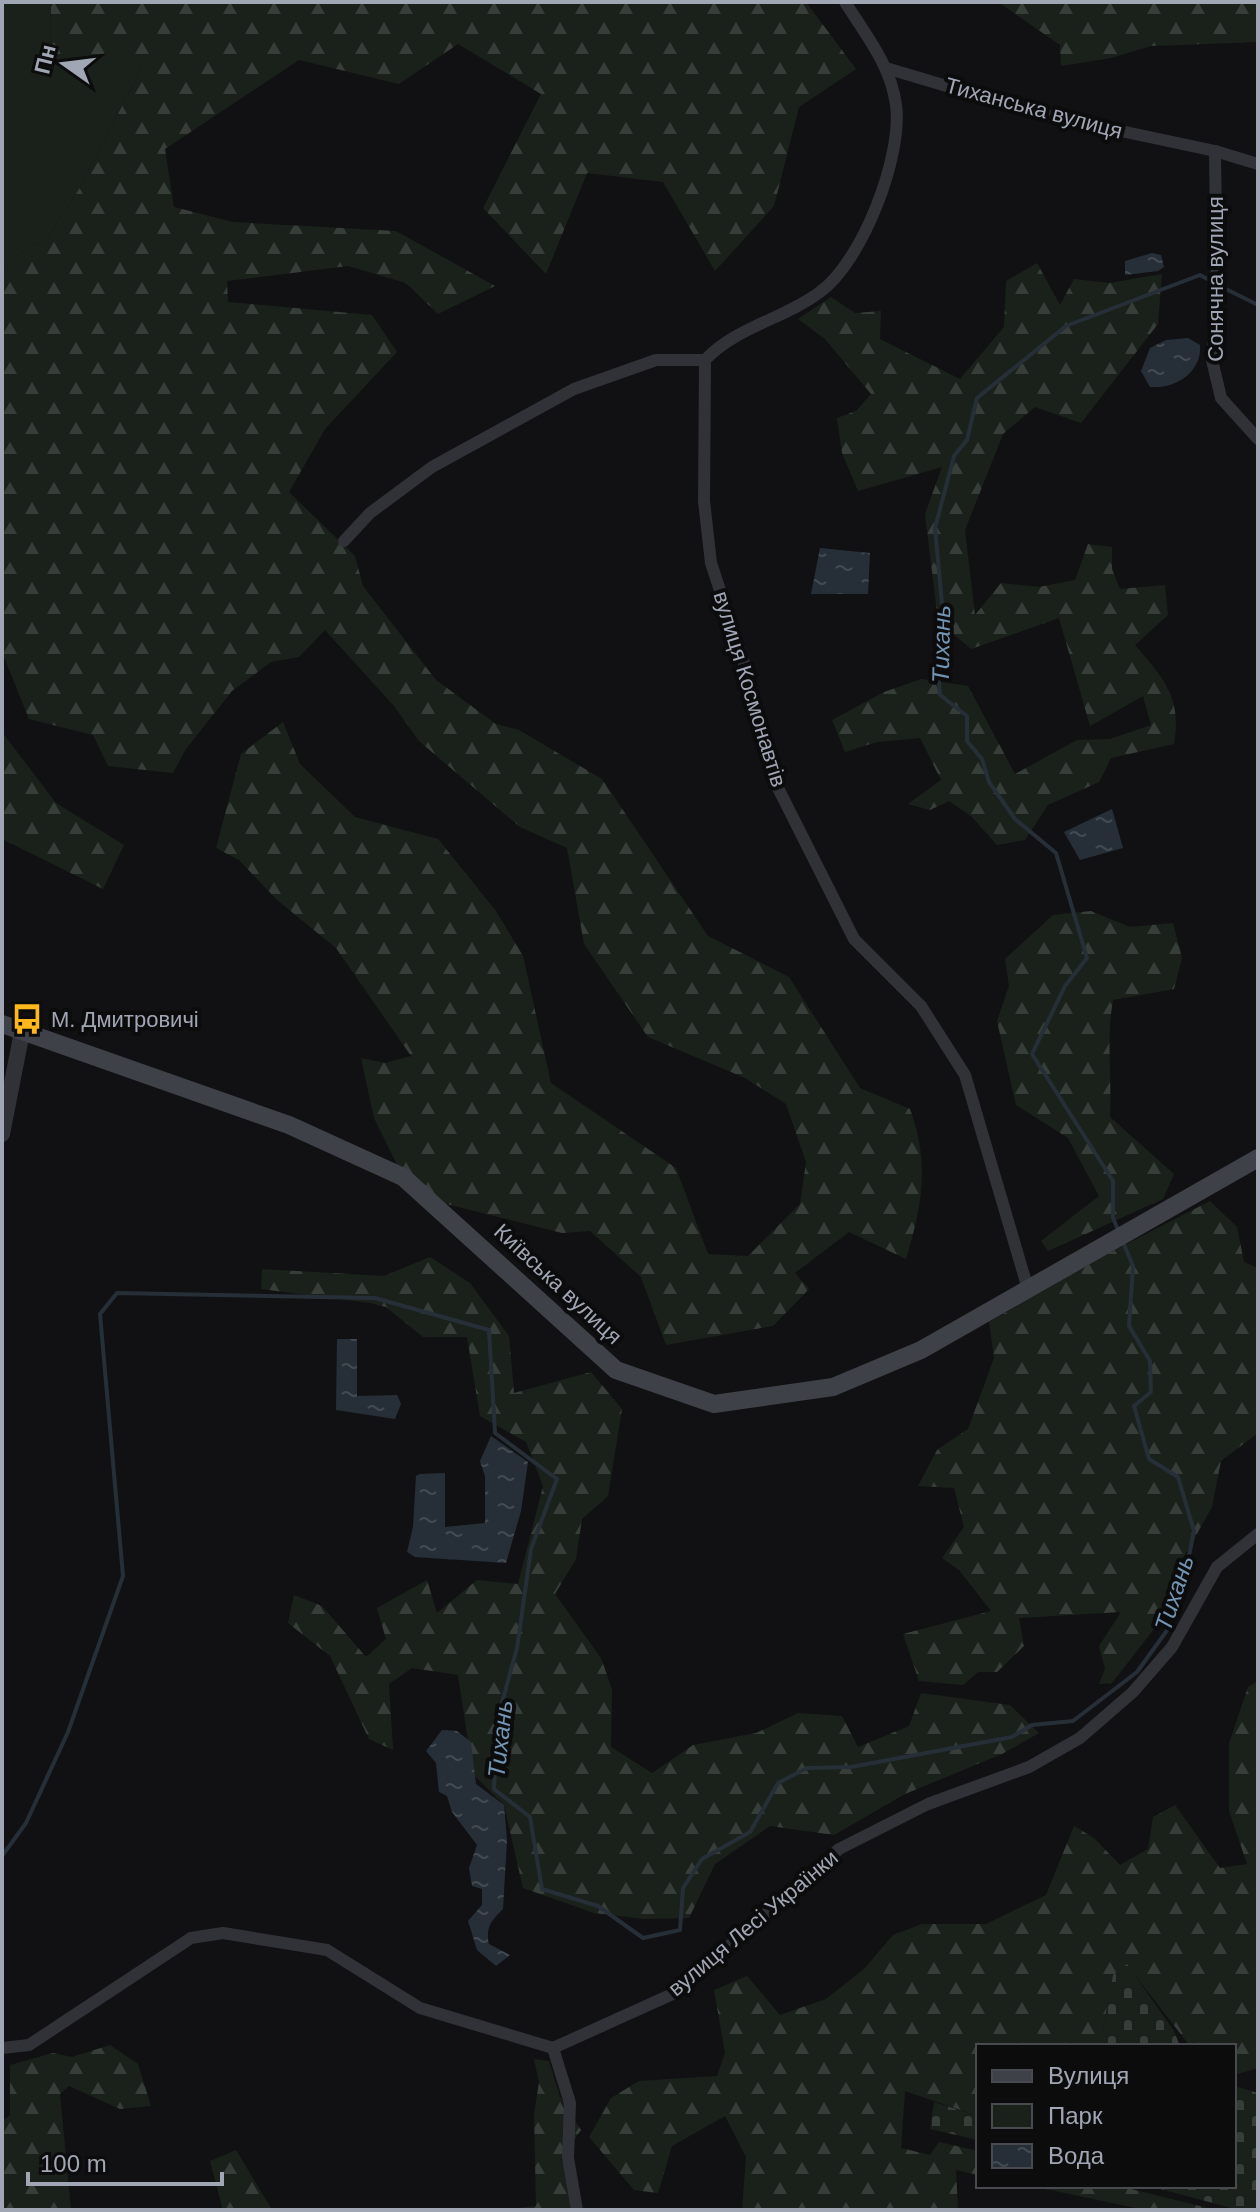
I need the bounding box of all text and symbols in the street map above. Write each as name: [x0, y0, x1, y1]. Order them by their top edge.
north arrow: [24, 24, 104, 104]
text: Пн: [29, 42, 61, 76]
street label: Тиханська вулиця: [943, 72, 1125, 144]
street label: Сонячна вулиця: [1203, 196, 1228, 362]
street label: вулиця Космонавтів: [708, 588, 792, 790]
water label: Тихань: [927, 605, 955, 683]
bus stop icon: М. Дмитровичі: [10, 1002, 44, 1036]
place label: М. Дмитровичі: [51, 1007, 199, 1032]
street label: Київська вулиця: [489, 1219, 627, 1349]
water label: Тихань: [1149, 1552, 1199, 1634]
water label: Тихань: [482, 1699, 518, 1779]
street label: вулиця Лесі Українки: [663, 1845, 843, 2001]
legend: [976, 2044, 1236, 2188]
text: Вулиця: [1048, 2062, 1129, 2089]
text: Парк: [1048, 2102, 1103, 2129]
scale bar: [28, 2136, 222, 2186]
text: Вода: [1048, 2142, 1105, 2169]
text: 100 m: [40, 2150, 107, 2177]

